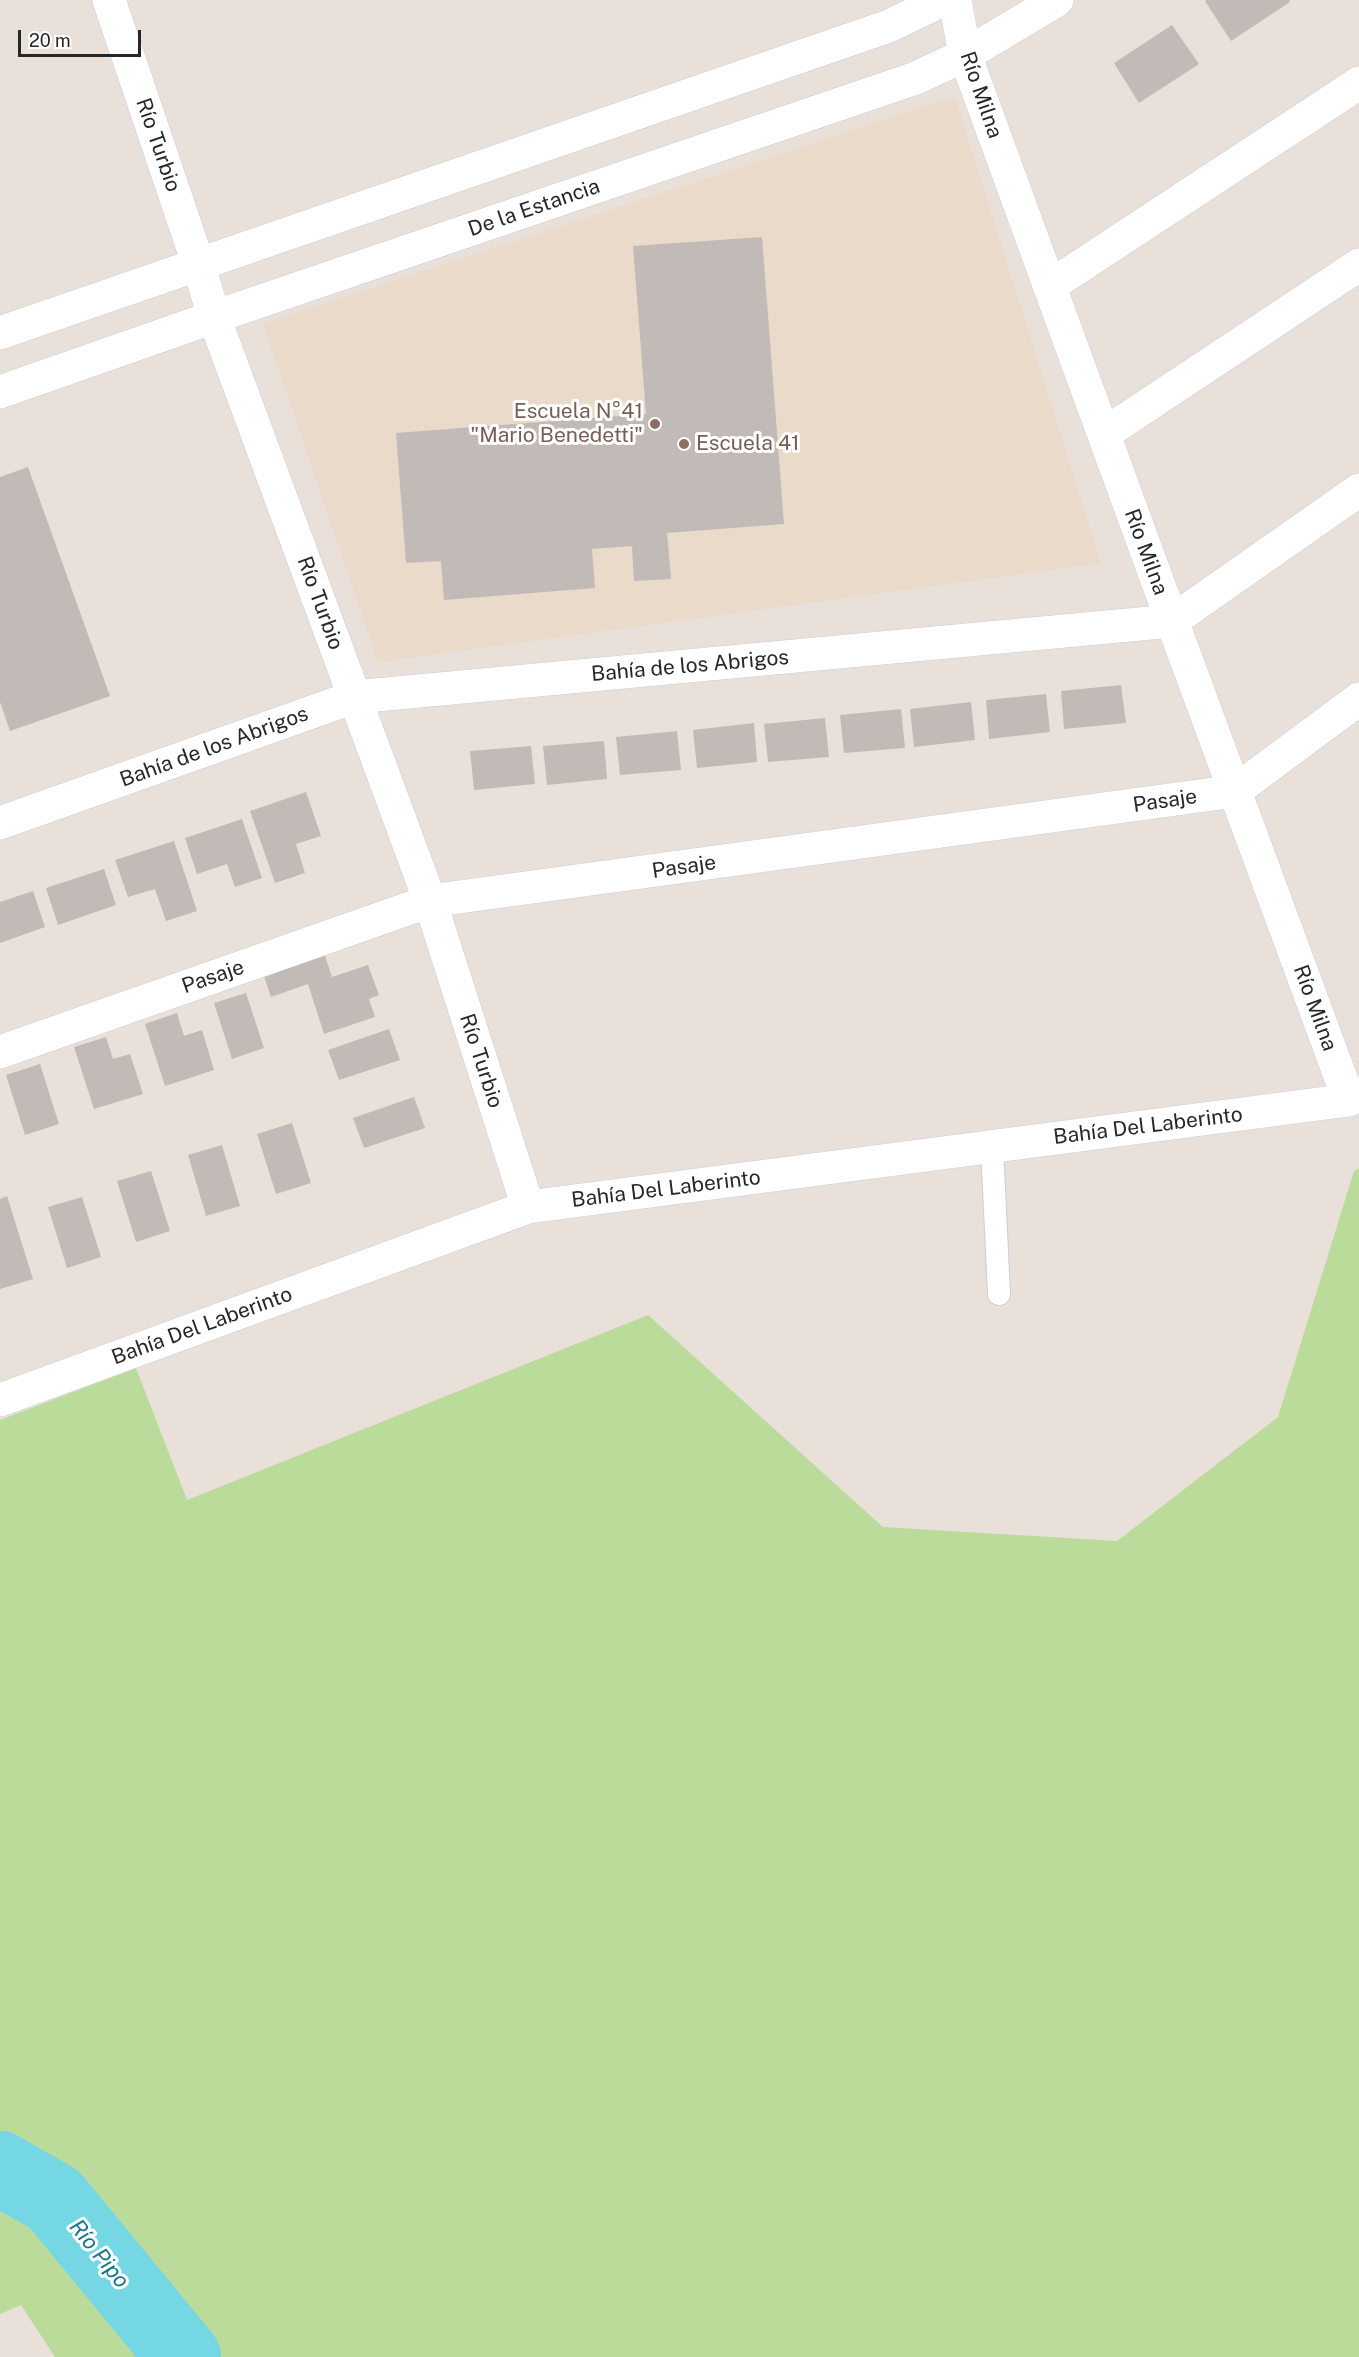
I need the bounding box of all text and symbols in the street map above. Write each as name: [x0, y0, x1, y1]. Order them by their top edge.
scale bar: [21, 18, 144, 56]
text: 20 m: [29, 30, 71, 51]
street label: Río Milna: [954, 48, 1008, 142]
street label: Río Turbio: [130, 95, 186, 195]
street label: De la Estancia: [465, 174, 603, 242]
place label: Escuela N°41 "Mario Benedetti": [470, 399, 643, 449]
marker: Escuela N°41 "Mario Benedetti": [648, 417, 662, 431]
place label: Escuela 41: [696, 431, 800, 457]
marker: Escuela 41: [677, 437, 691, 451]
street label: Río Milna: [1119, 505, 1173, 599]
street label: Río Turbio: [291, 553, 349, 653]
street label: Bahía de los Abrigos: [590, 645, 790, 687]
street label: Bahía de los Abrigos: [116, 701, 312, 793]
street label: Pasaje: [1131, 784, 1199, 818]
street label: Pasaje: [650, 850, 718, 884]
street label: Pasaje: [178, 955, 248, 999]
street label: Río Milna: [1288, 961, 1342, 1055]
street label: Río Turbio: [454, 1011, 508, 1111]
street label: Bahía Del Laberinto: [1052, 1102, 1244, 1150]
street label: Bahía Del Laberinto: [570, 1165, 762, 1213]
street label: Bahía Del Laberinto: [108, 1282, 296, 1370]
water label: Río Pipo: [63, 2214, 135, 2294]

